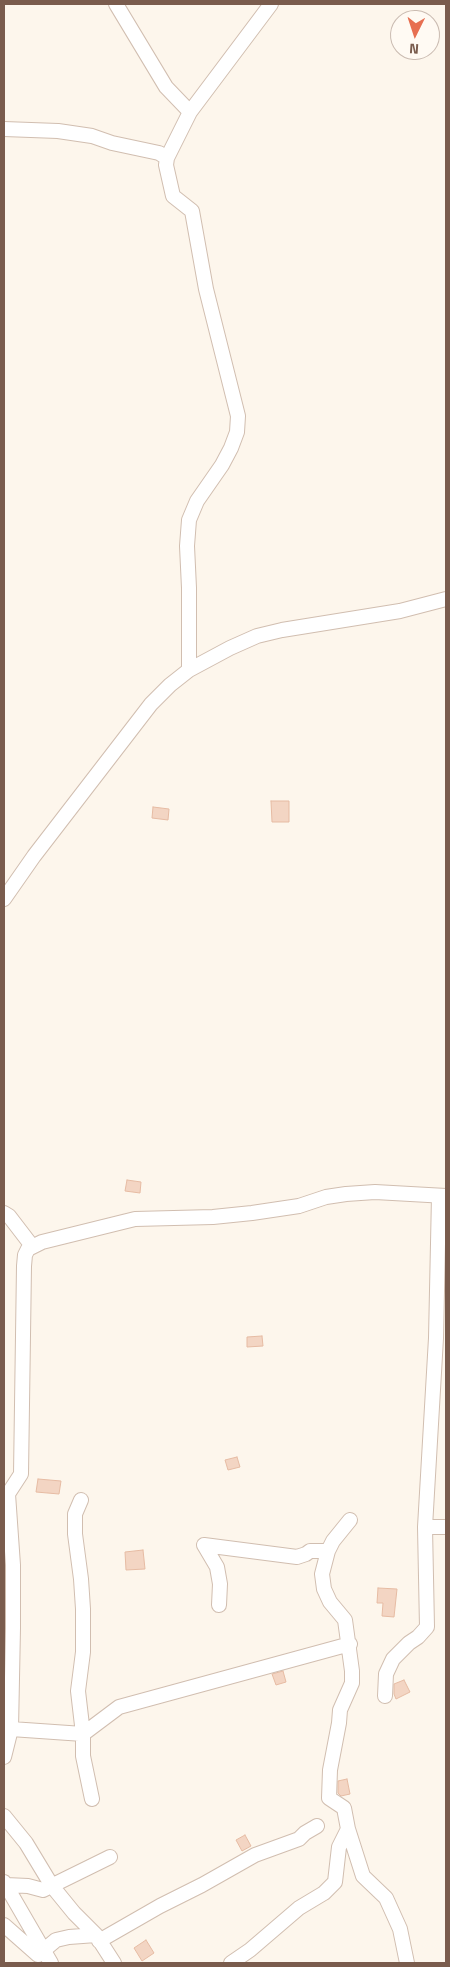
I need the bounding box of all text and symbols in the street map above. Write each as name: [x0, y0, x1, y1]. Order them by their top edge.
north arrow: [390, 10, 440, 60]
text: N: [408, 39, 420, 60]

